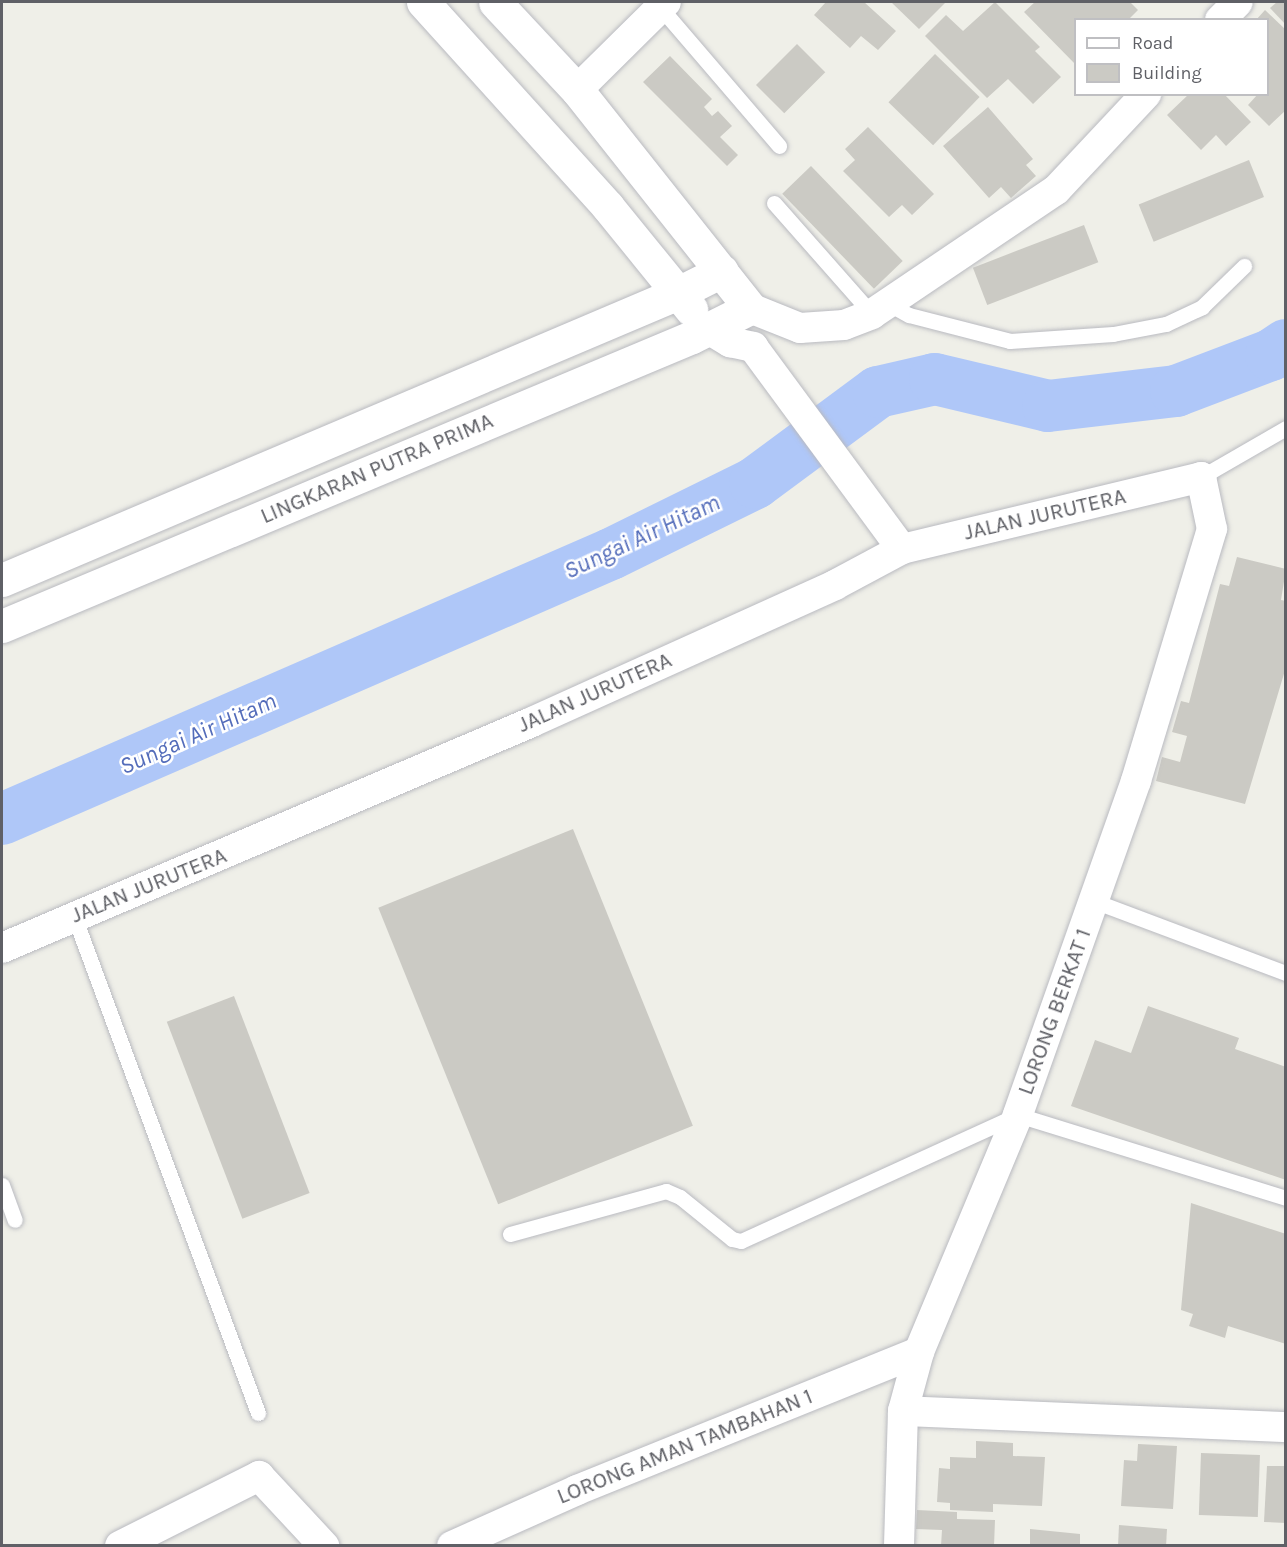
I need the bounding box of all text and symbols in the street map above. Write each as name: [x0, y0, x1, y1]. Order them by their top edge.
legend: [1074, 18, 1269, 96]
text: Road: [1132, 32, 1173, 54]
text: Building: [1132, 62, 1202, 84]
street label: LINGKARAN PUTRA PRIMA: [257, 408, 497, 530]
street label: JALAN JURUTERA: [962, 484, 1128, 546]
water label: Sungai Air Hitam: [560, 488, 724, 586]
street label: JALAN JURUTERA: [514, 647, 676, 739]
water label: Sungai Air Hitam: [115, 687, 281, 781]
street label: JALAN JURUTERA: [67, 843, 231, 929]
street label: LORONG BERKAT 1: [1013, 925, 1097, 1099]
street label: LORONG AMAN TAMBAHAN 1: [553, 1384, 817, 1510]

